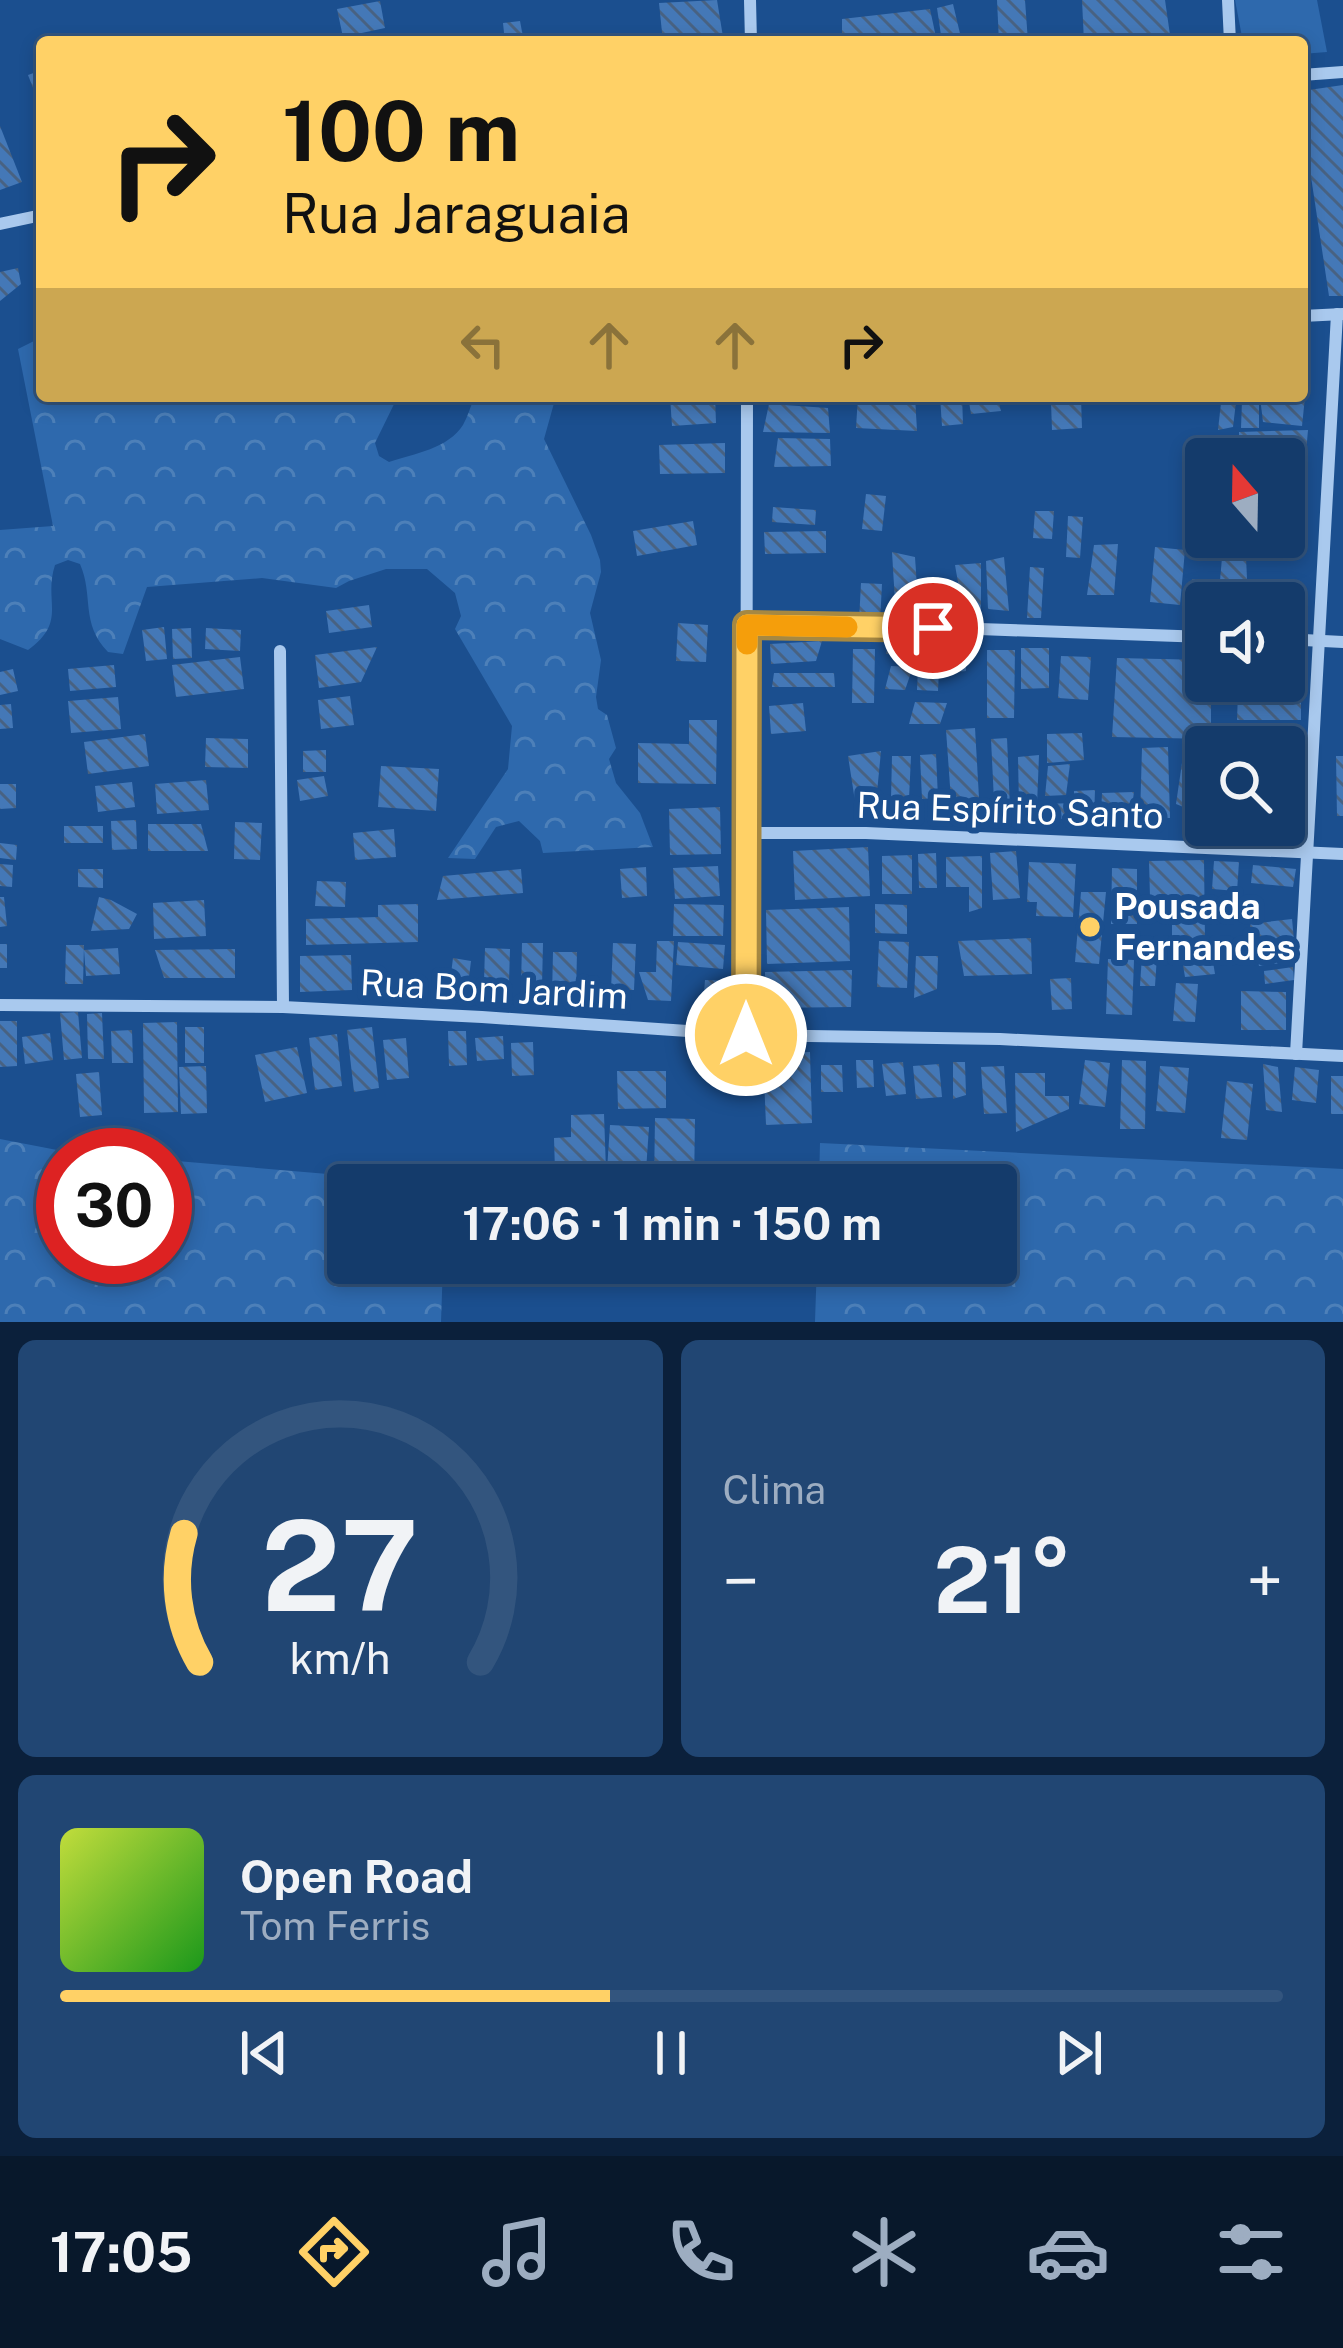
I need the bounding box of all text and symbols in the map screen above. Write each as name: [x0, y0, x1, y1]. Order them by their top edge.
text: 100 m: [282, 81, 520, 180]
icon: right: [84, 84, 240, 240]
text: Rua Jaraguaia: [282, 182, 631, 245]
icon: left: [450, 312, 516, 378]
icon: ahead: [576, 312, 642, 378]
icon: ahead: [702, 312, 768, 378]
icon: right: [828, 312, 894, 378]
north arrow: [1185, 438, 1305, 558]
map controls: [1185, 438, 1305, 846]
pin: [882, 577, 984, 679]
button: sound: [1185, 582, 1305, 702]
icon: arrive: [900, 595, 966, 661]
button: search: [1185, 726, 1305, 846]
street label: Rua Espírito Santo: [856, 784, 1164, 836]
place label: Pousada Fernandes: [1114, 885, 1295, 968]
marker: Pousada Fernandes: [1077, 914, 1103, 940]
street label: Rua Bom Jardim: [359, 961, 629, 1017]
position arrow: [683, 972, 809, 1098]
speed limit sign: 30: [36, 1128, 192, 1284]
text: 17:06 · 1 min · 150 m: [462, 1197, 882, 1250]
text: Clima: [723, 1467, 826, 1513]
text: 27: [262, 1492, 419, 1639]
text: 21°: [934, 1527, 1072, 1633]
text: −: [723, 1542, 759, 1620]
text: +: [1246, 1542, 1283, 1620]
text: km/h: [290, 1632, 391, 1683]
text: Open Road: [240, 1850, 473, 1903]
text: Tom Ferris: [240, 1903, 430, 1949]
icon: previous: [231, 2020, 297, 2086]
icon: pause: [638, 2020, 704, 2086]
icon: next: [1046, 2020, 1112, 2086]
icon: directions: [292, 2210, 376, 2294]
icon: music: [475, 2210, 559, 2294]
icon: phone: [659, 2210, 743, 2294]
icon: climate: [842, 2210, 926, 2294]
icon: car: [1026, 2210, 1110, 2294]
icon: filters: [1209, 2210, 1293, 2294]
text: 17:05: [50, 2221, 192, 2284]

